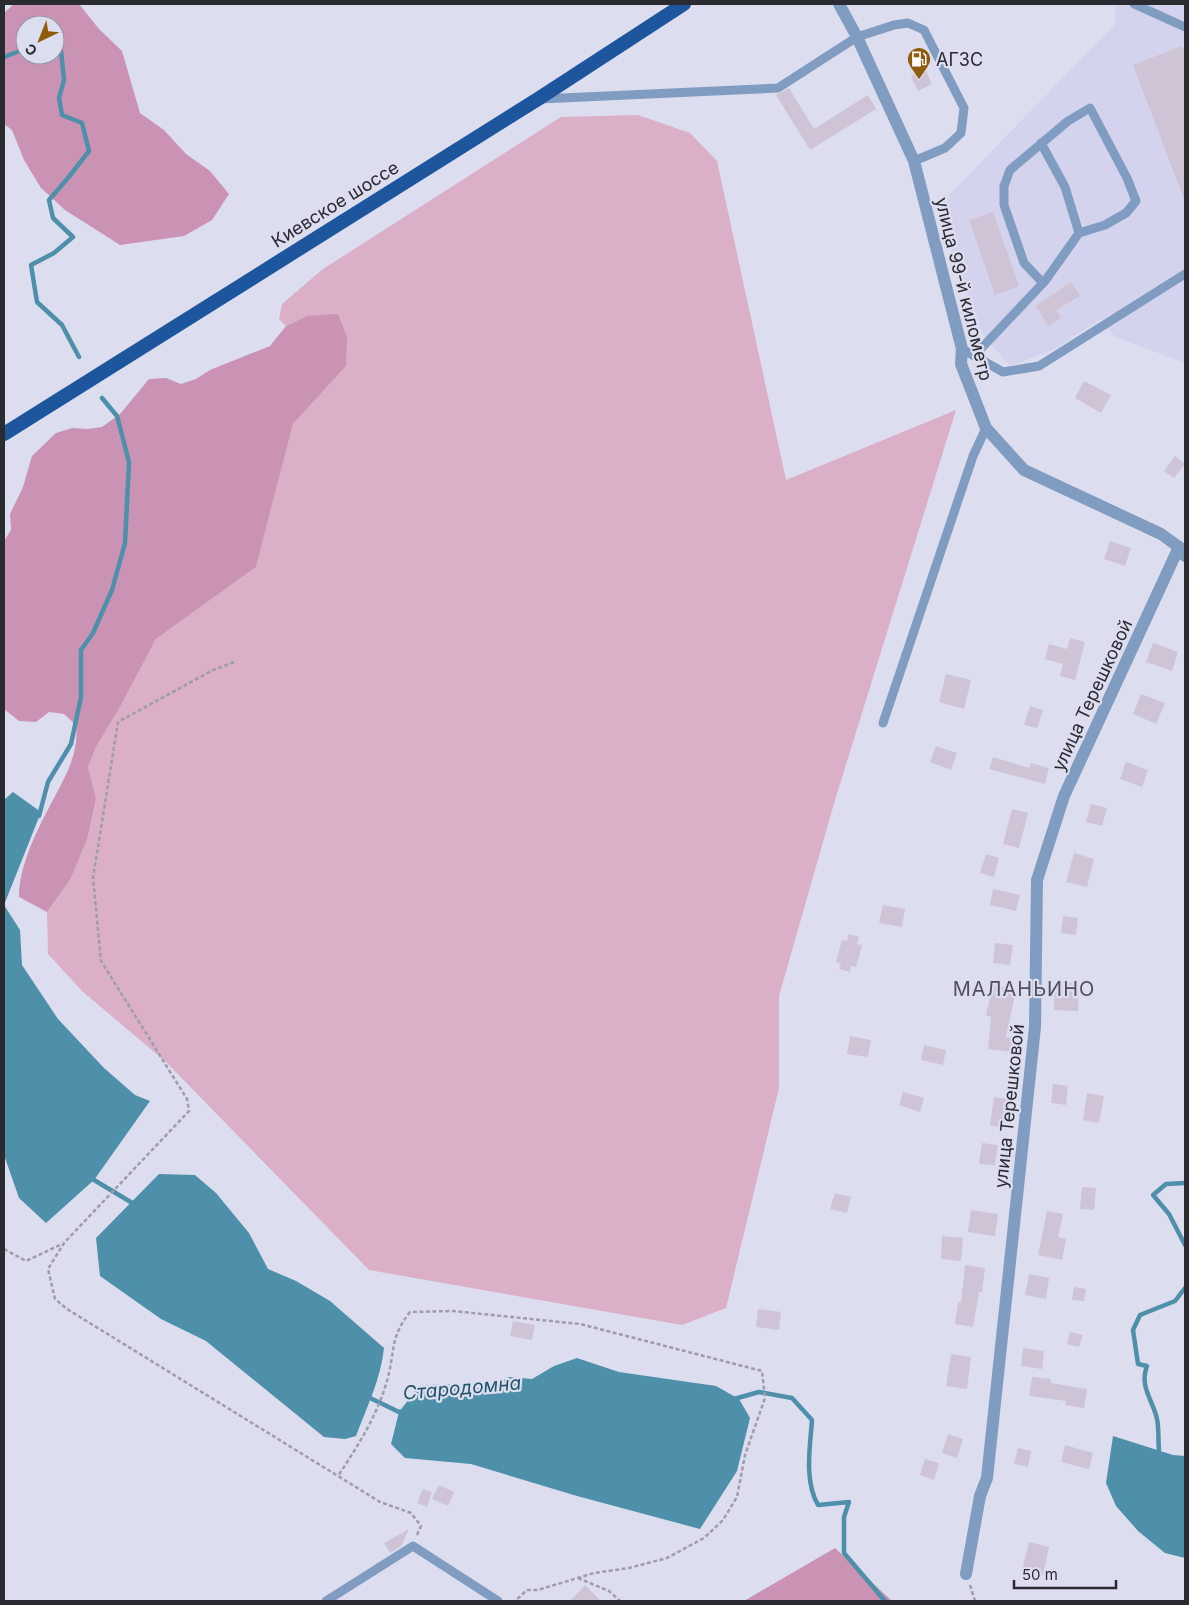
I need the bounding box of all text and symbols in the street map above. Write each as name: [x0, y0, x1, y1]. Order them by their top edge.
north arrow: [15, 15, 65, 65]
text: С: [21, 40, 40, 60]
fuel station icon: АГЗС: [906, 46, 932, 80]
place label: АГЗС: [936, 49, 983, 70]
street label: Киевское шоссе: [268, 156, 402, 252]
street label: улица 99-й километр: [931, 195, 997, 383]
street label: улица Терешковой: [1048, 616, 1136, 774]
district label: МАЛАНЬИНО: [953, 977, 1095, 1001]
street label: улица Терешковой: [990, 1023, 1028, 1189]
water label: Стародомна: [402, 1371, 522, 1405]
scale bar: [1014, 1558, 1116, 1590]
text: 50 m: [1022, 1565, 1058, 1584]

